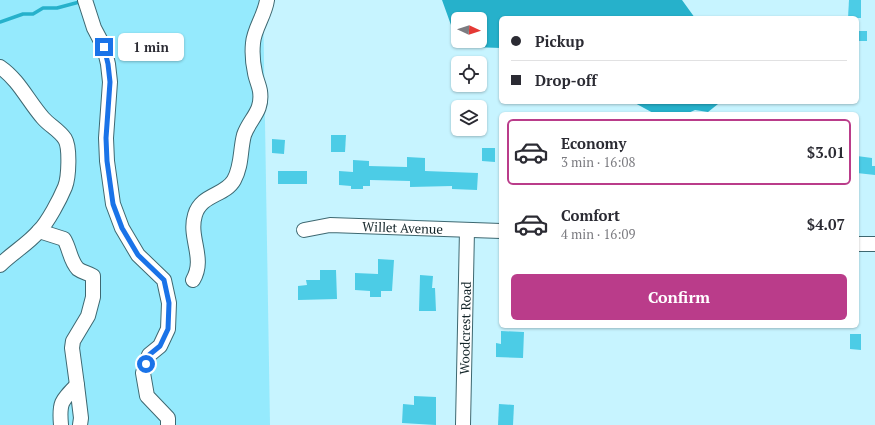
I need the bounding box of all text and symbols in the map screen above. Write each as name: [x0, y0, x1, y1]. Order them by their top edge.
north arrow: [451, 12, 487, 48]
map controls: [451, 12, 487, 136]
text: Pickup: [535, 31, 584, 51]
callout: 1 min: [118, 33, 184, 61]
route end: [95, 38, 113, 56]
text: 1 min: [133, 38, 169, 56]
button: locate: [451, 56, 487, 92]
text: Drop-off: [535, 70, 597, 90]
button: layers: [451, 100, 487, 136]
text: Economy: [561, 133, 626, 153]
icon: car: [513, 134, 549, 170]
text: $3.01: [807, 142, 845, 162]
text: 3 min · 16:08: [561, 153, 635, 171]
text: Comfort: [561, 205, 620, 225]
icon: car: [513, 206, 549, 242]
text: $4.07: [807, 214, 845, 234]
street label: Willet Avenue: [362, 217, 443, 238]
text: 4 min · 16:09: [561, 225, 635, 243]
button: Confirm: [511, 274, 847, 320]
street label: Woodcrest Road: [455, 281, 475, 375]
route start: [137, 355, 155, 373]

